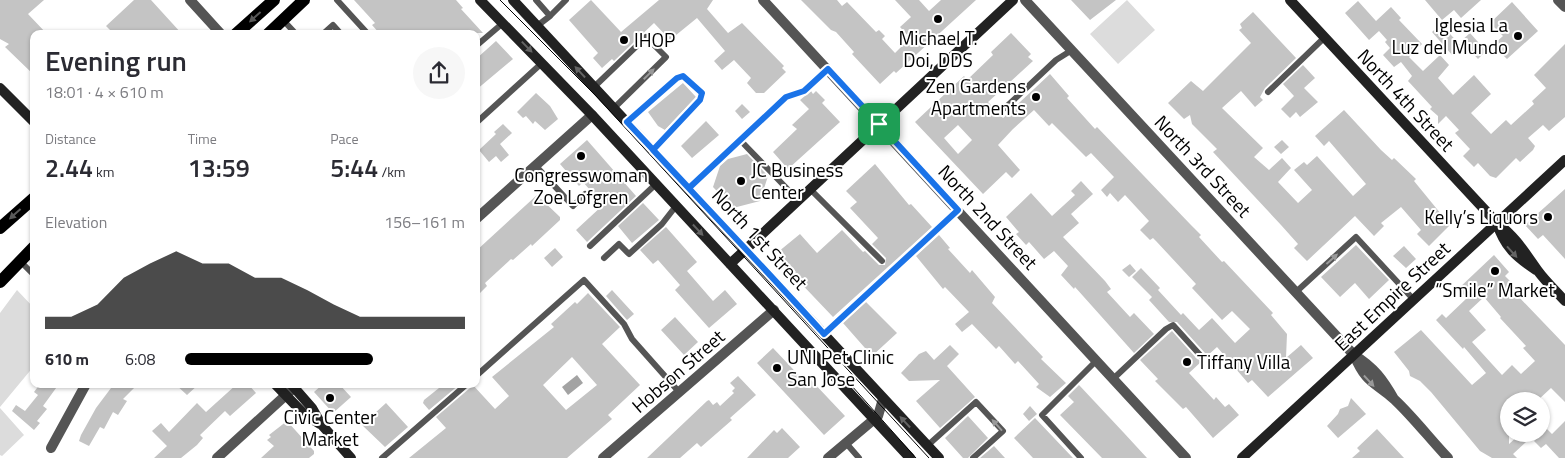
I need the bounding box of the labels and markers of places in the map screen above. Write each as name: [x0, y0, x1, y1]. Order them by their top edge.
place label: Iglesia La Luz del Mundo: [1392, 10, 1508, 61]
marker: Michael T. Doi, DDS: [932, 13, 944, 25]
place label: Michael T. Doi, DDS: [898, 23, 978, 74]
place label: IHOP: [634, 25, 675, 54]
marker: Iglesia La Luz del Mundo: [1512, 30, 1524, 42]
marker: IHOP: [618, 34, 630, 46]
place label: Zen Gardens Apartments: [926, 71, 1026, 122]
marker: Zen Gardens Apartments: [1030, 91, 1042, 103]
pin: [858, 103, 900, 145]
marker: Congresswoman Zoe Lofgren: [575, 150, 587, 162]
place label: JC Business Center: [751, 155, 843, 206]
place label: Congresswoman Zoe Lofgren: [514, 160, 648, 211]
marker: JC Business Center: [735, 175, 747, 187]
place label: Kelly’s Liquors: [1424, 202, 1538, 231]
marker: Kelly’s Liquors: [1542, 211, 1554, 223]
marker: “Smile” Market: [1489, 265, 1501, 277]
place label: “Smile” Market: [1435, 275, 1555, 304]
place label: UNI Pet Clinic San Jose: [787, 342, 894, 393]
place label: Tiffany Villa: [1197, 347, 1291, 376]
marker: Tiffany Villa: [1181, 356, 1193, 368]
marker: UNI Pet Clinic San Jose: [771, 362, 783, 374]
marker: Civic Center Market: [324, 392, 336, 404]
place label: Civic Center Market: [284, 402, 377, 453]

